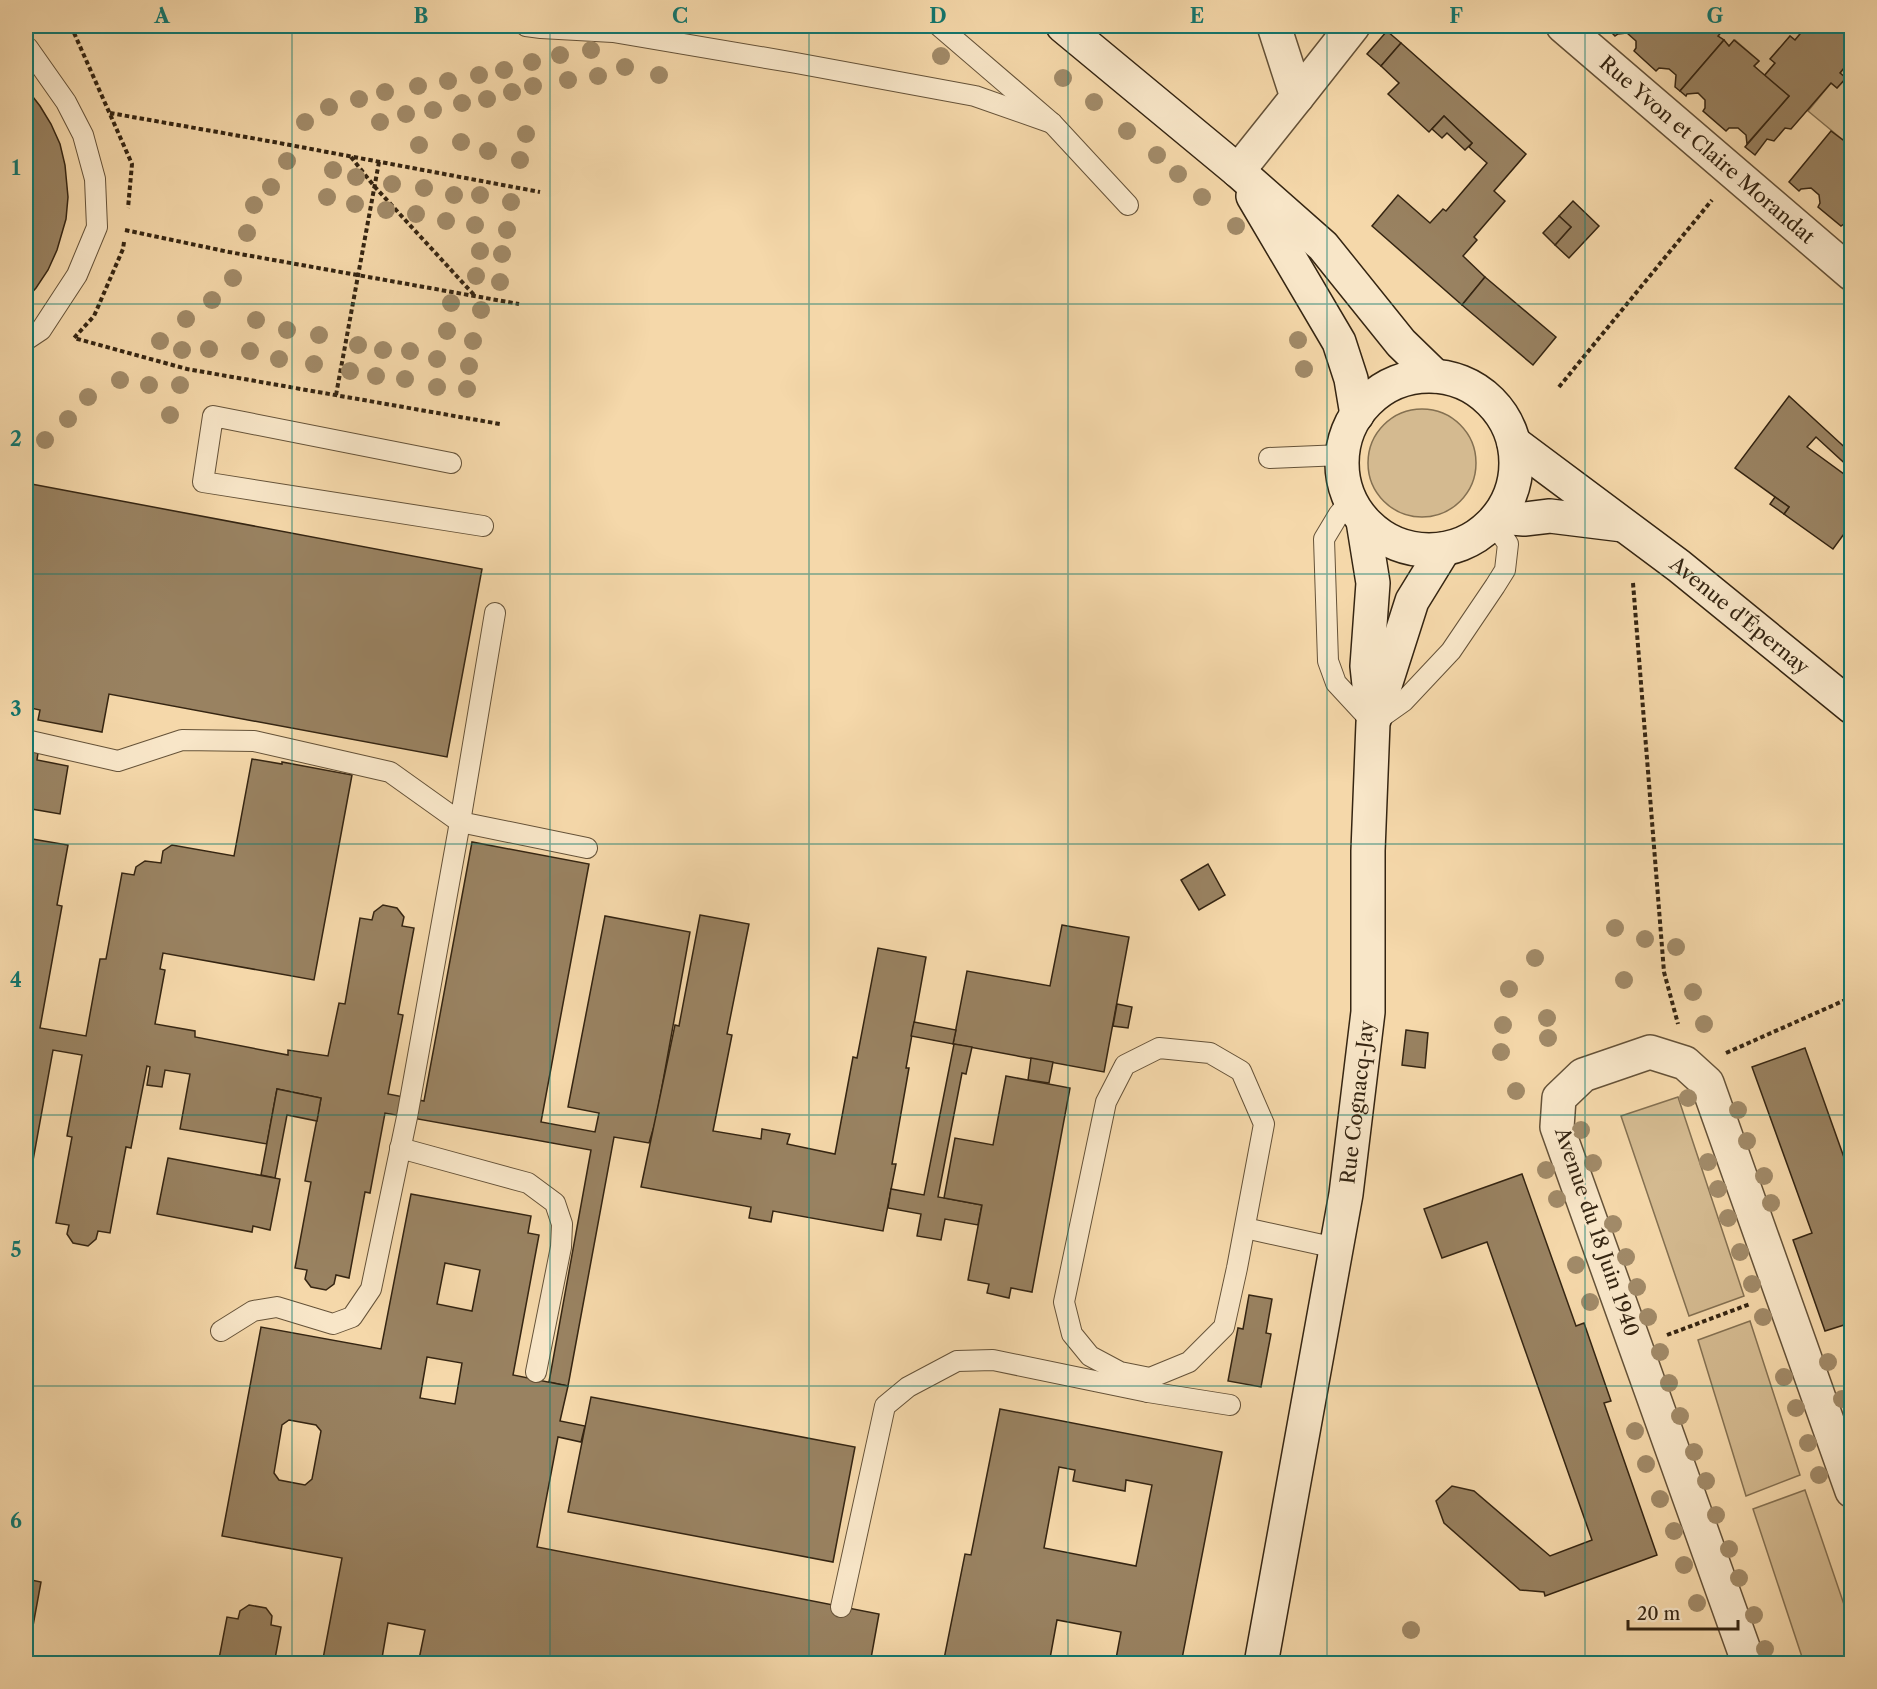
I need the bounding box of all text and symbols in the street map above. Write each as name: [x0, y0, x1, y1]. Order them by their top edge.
text: A: [153, 4, 170, 28]
text: B: [414, 4, 429, 28]
text: C: [672, 4, 688, 28]
text: D: [929, 4, 947, 28]
text: E: [1190, 4, 1204, 28]
text: F: [1449, 4, 1463, 28]
text: G: [1707, 4, 1724, 28]
street label: Rue Yvon et Claire Morandat: [1595, 51, 1820, 249]
text: 1: [12, 156, 21, 180]
text: 2: [10, 427, 22, 451]
street label: Avenue d'Épernay: [1665, 551, 1815, 680]
text: 3: [10, 697, 22, 721]
text: 4: [10, 968, 22, 992]
street label: Rue Cognacq-Jay: [1335, 1018, 1379, 1185]
street label: Avenue du 18 Juin 1940: [1550, 1123, 1644, 1340]
text: 5: [10, 1238, 22, 1262]
text: 6: [10, 1509, 22, 1533]
scale bar: [1628, 1593, 1738, 1631]
text: 20 m: [1637, 1603, 1681, 1625]

